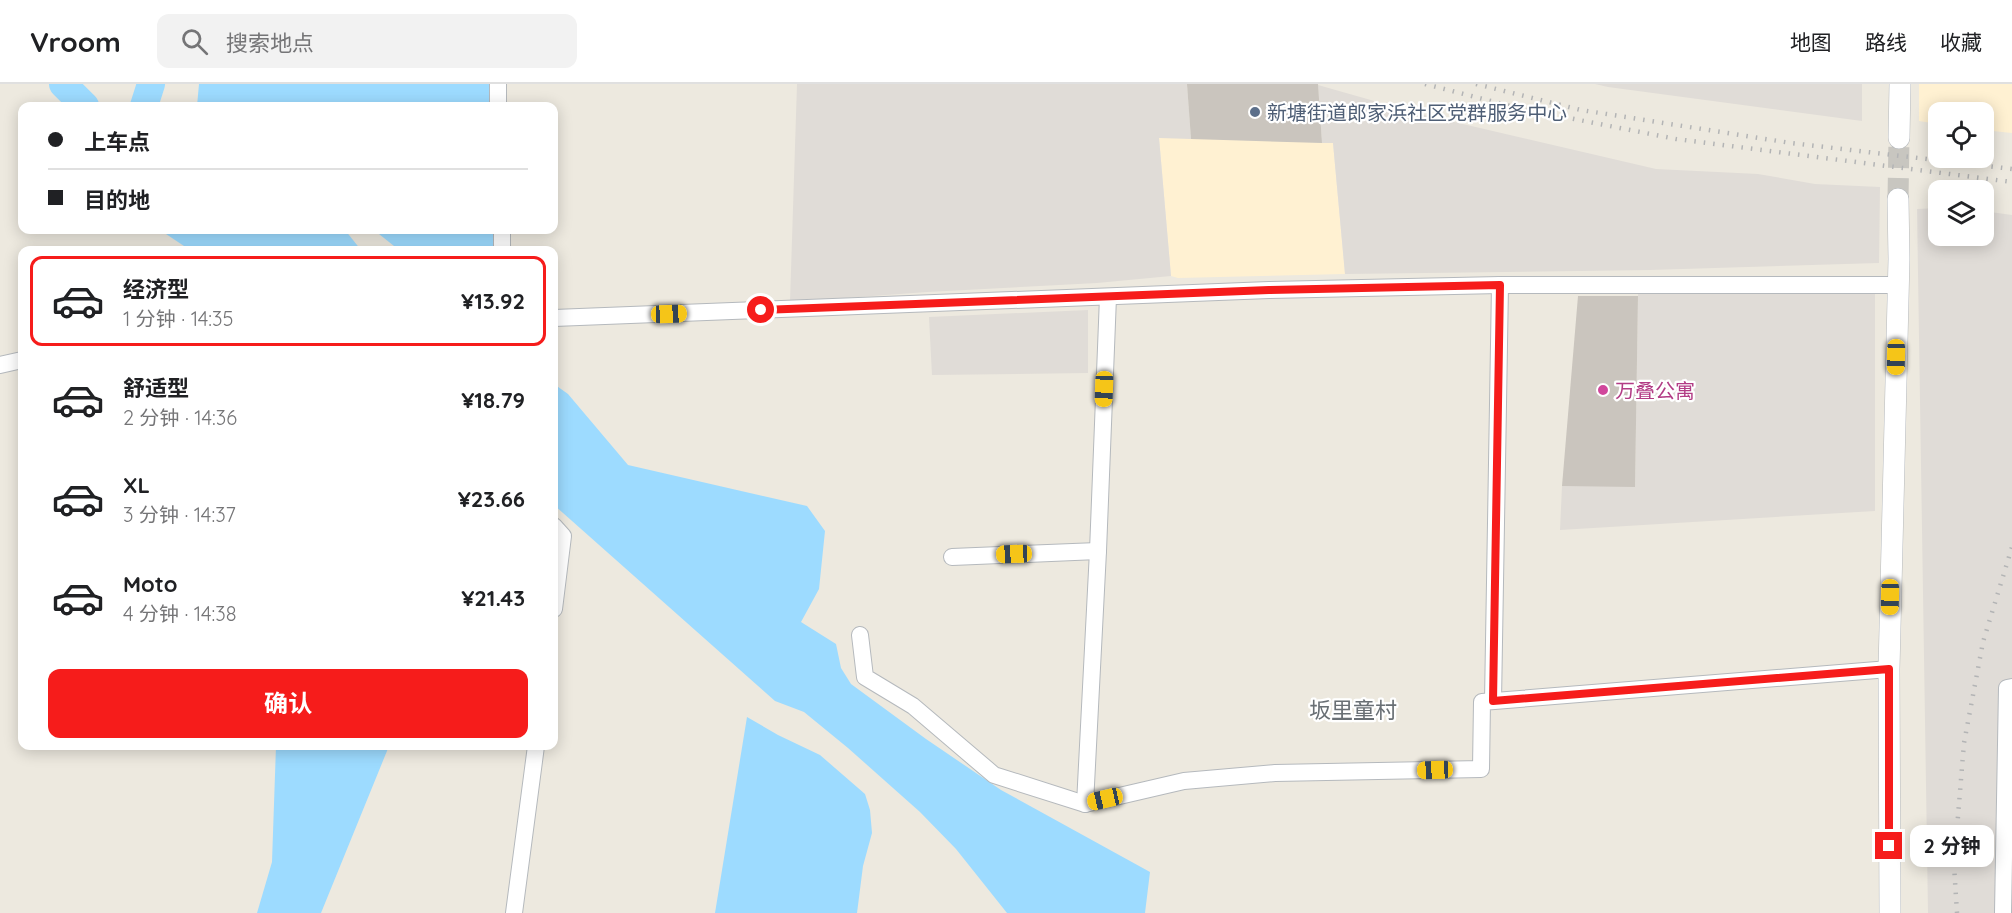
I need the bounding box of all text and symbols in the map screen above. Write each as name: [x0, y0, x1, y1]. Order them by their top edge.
search box: [157, 14, 577, 68]
text: Vroom: [30, 24, 121, 59]
icon: search: [178, 25, 211, 58]
text: 搜索地点: [226, 29, 314, 57]
text: 地图: [1790, 29, 1832, 55]
text: 路线: [1865, 29, 1907, 55]
text: 收藏: [1940, 29, 1982, 55]
place label: 新塘街道郎家浜社区党群服务中心: [1267, 100, 1567, 125]
map controls: [1928, 102, 1994, 246]
button: locate: [1928, 102, 1994, 168]
marker: 新塘街道郎家浜社区党群服务中心: [1248, 105, 1262, 119]
text: 上车点: [84, 128, 150, 156]
button: layers: [1928, 180, 1994, 246]
text: 目的地: [84, 186, 150, 214]
icon: car: [51, 274, 105, 328]
text: 经济型: [123, 275, 189, 303]
text: ¥13.92: [461, 287, 525, 315]
route start: [747, 296, 774, 323]
car: [651, 304, 687, 324]
text: 1 分钟 · 14:35: [123, 306, 233, 331]
car: [1887, 339, 1905, 375]
car: [1094, 371, 1114, 407]
icon: car: [51, 373, 105, 427]
text: 舒适型: [123, 374, 189, 402]
place label: 万叠公寓: [1615, 378, 1695, 403]
marker: 万叠公寓: [1596, 383, 1610, 397]
text: ¥18.79: [461, 386, 525, 414]
text: 2 分钟 · 14:36: [123, 405, 237, 430]
text: XL: [123, 471, 150, 499]
icon: car: [51, 472, 105, 526]
text: ¥23.66: [458, 485, 525, 513]
text: 3 分钟 · 14:37: [123, 502, 236, 527]
car: [996, 544, 1032, 564]
text: Moto: [123, 570, 177, 598]
icon: car: [51, 571, 105, 625]
car: [1881, 579, 1899, 615]
text: ¥21.43: [461, 584, 525, 612]
text: 4 分钟 · 14:38: [123, 601, 236, 626]
button: 确认: [48, 669, 528, 738]
district label: 坂里童村: [1309, 696, 1397, 724]
car: [1417, 760, 1453, 780]
car: [1085, 786, 1125, 812]
callout: 2 分钟: [1910, 825, 1994, 867]
route end: [1875, 832, 1902, 859]
text: 2 分钟: [1924, 833, 1980, 858]

